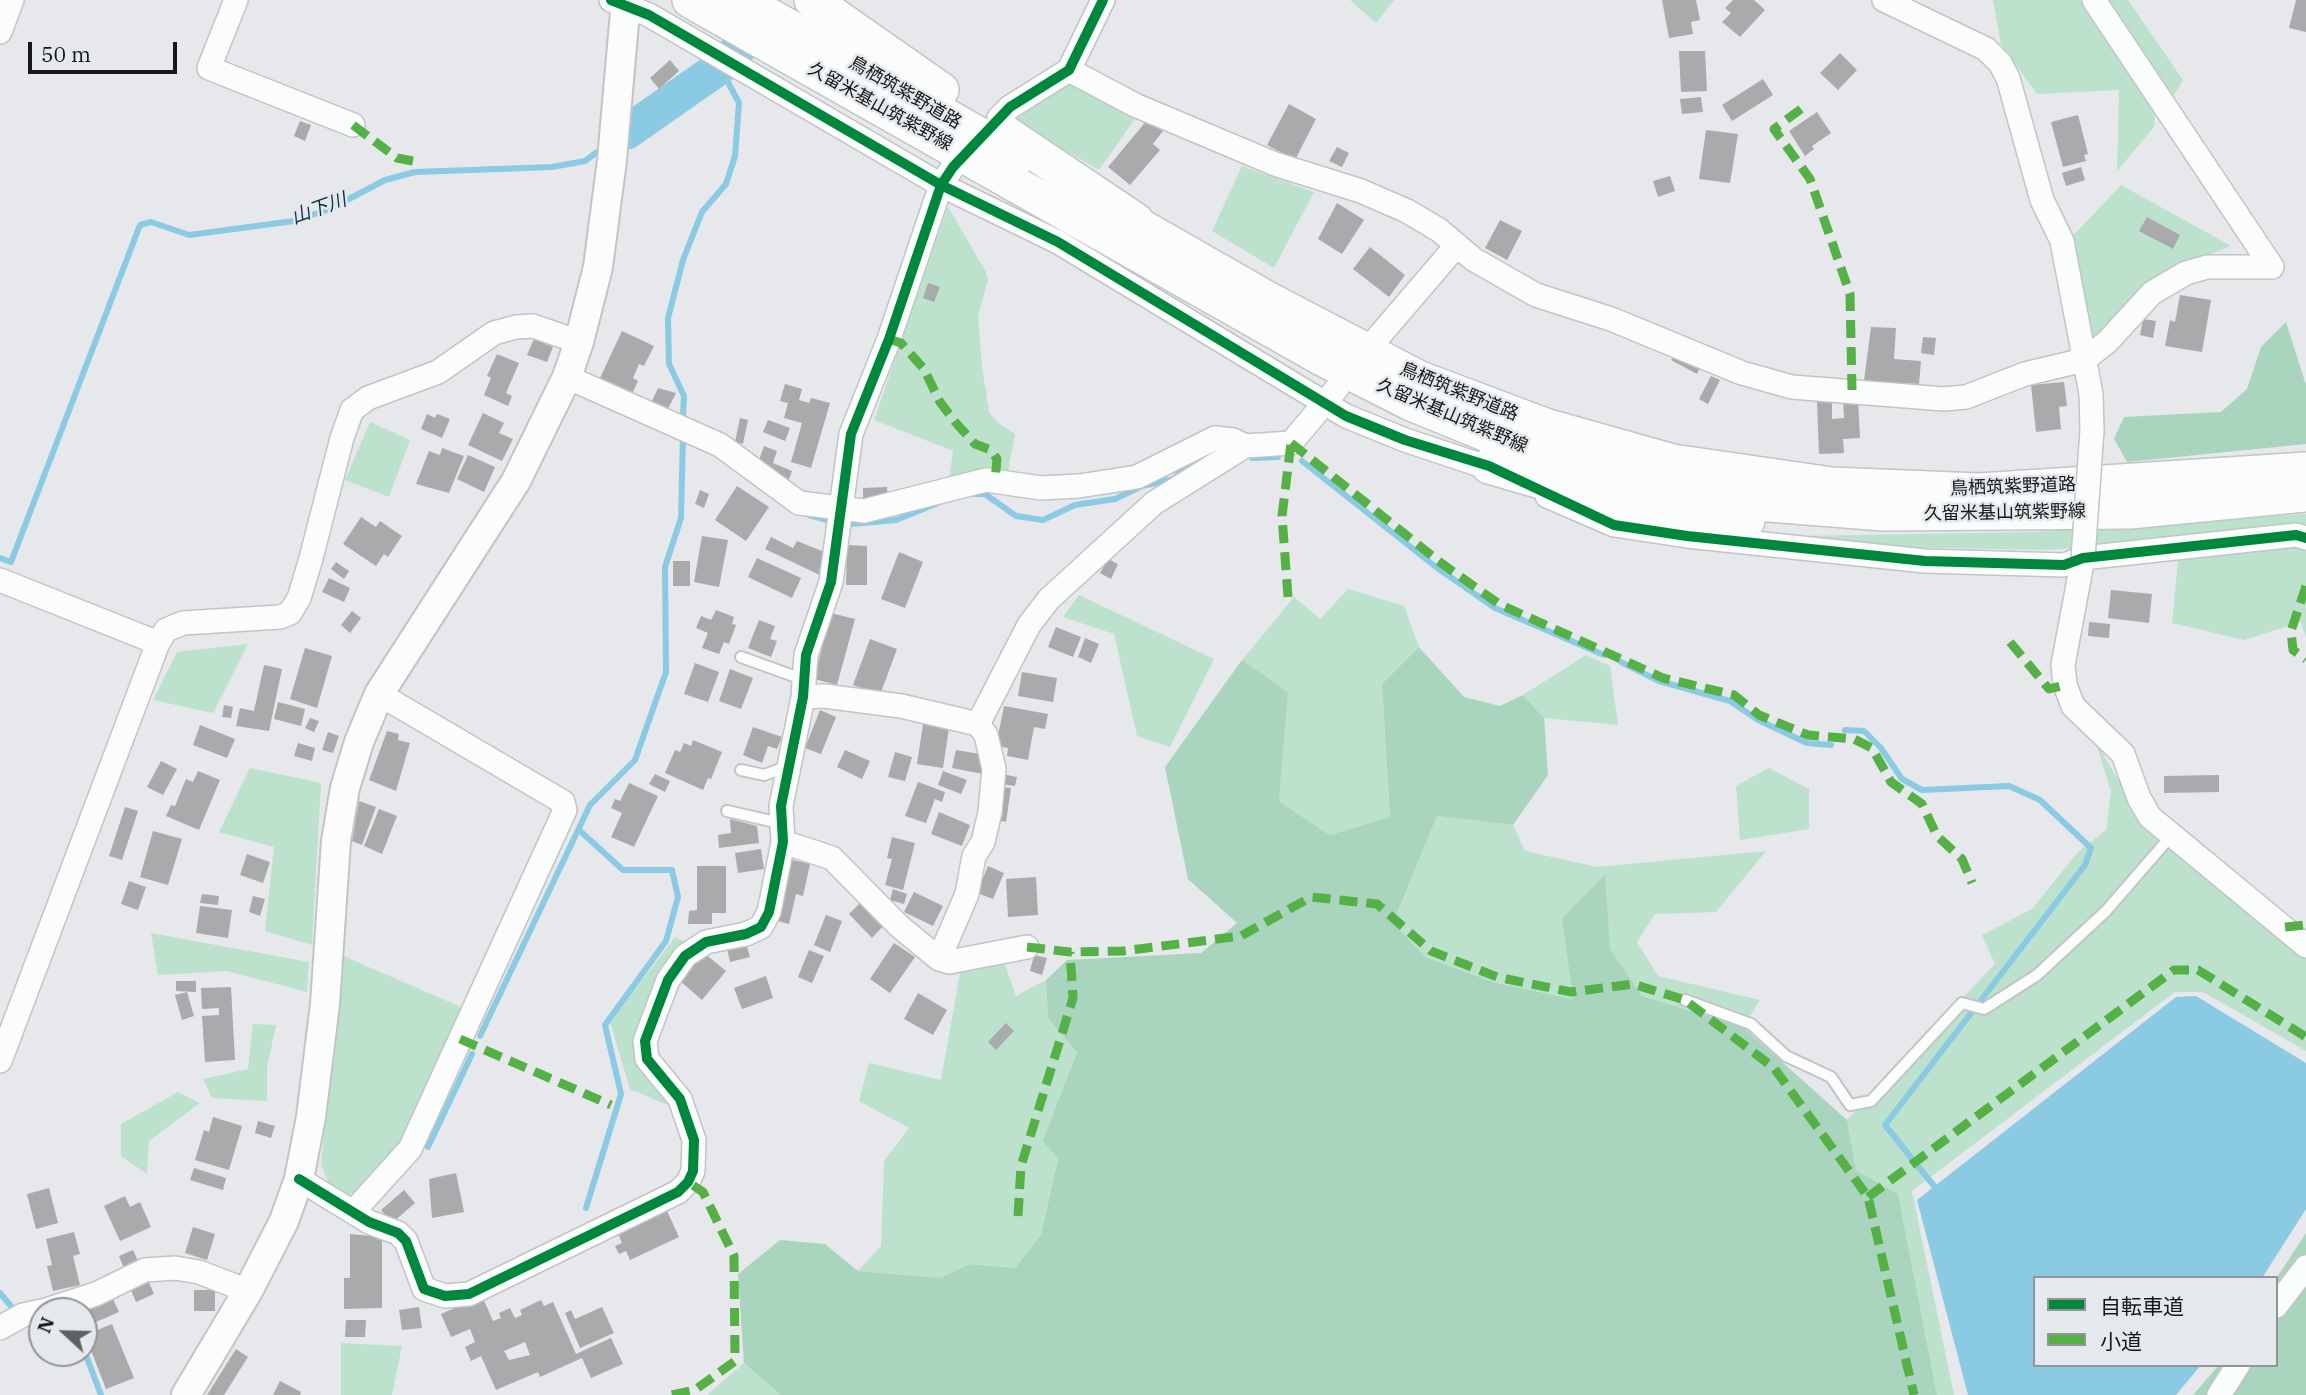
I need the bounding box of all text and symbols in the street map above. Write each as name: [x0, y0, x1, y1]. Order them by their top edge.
scale bar: [32, 28, 180, 72]
text: 50 m: [41, 40, 91, 68]
street label: 鳥栖筑紫野道路: [845, 52, 965, 134]
street label: 久留米基山筑紫野線: [804, 58, 956, 156]
water label: 山下川: [288, 189, 350, 229]
street label: 鳥栖筑紫野道路: [1397, 358, 1521, 426]
street label: 久留米基山筑紫野線: [1373, 374, 1531, 458]
street label: 鳥栖筑紫野道路: [1950, 474, 2076, 500]
street label: 久留米基山筑紫野線: [1924, 501, 2086, 525]
legend: [2033, 1276, 2278, 1367]
text: 自転車道: [2100, 1292, 2184, 1320]
north arrow: [28, 1297, 98, 1367]
text: N: [31, 1313, 59, 1336]
text: 小道: [2100, 1327, 2142, 1355]

